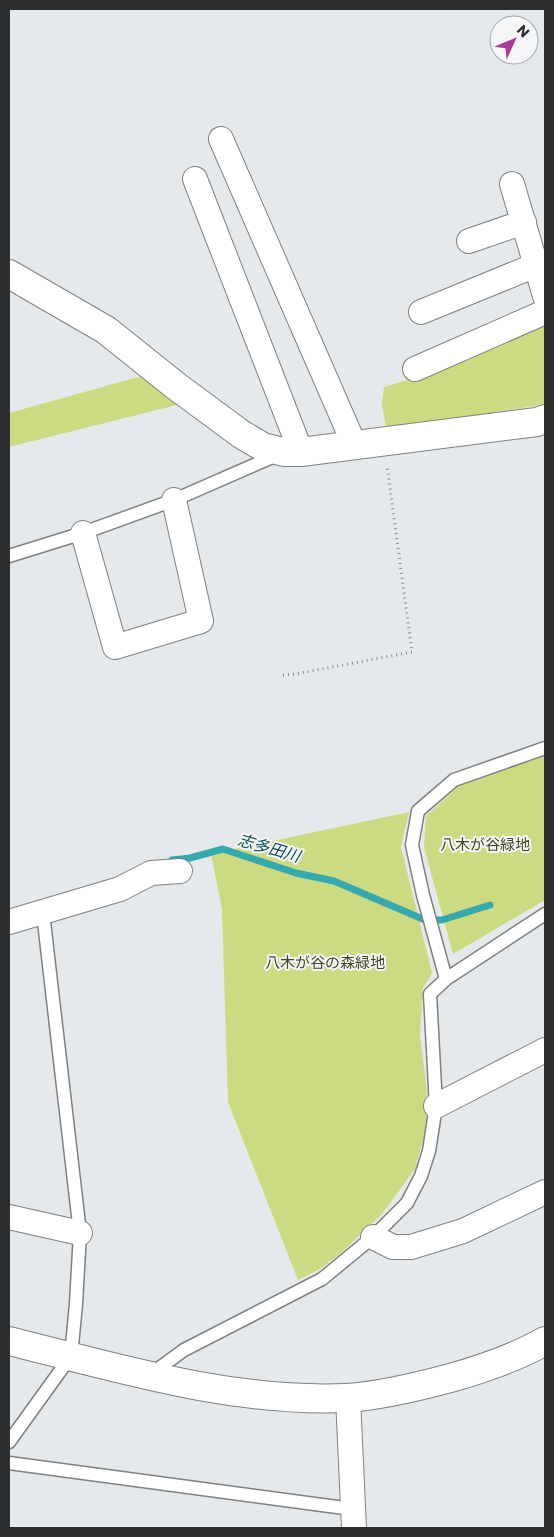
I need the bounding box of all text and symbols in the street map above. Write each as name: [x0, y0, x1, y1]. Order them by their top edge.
north arrow: [489, 15, 539, 65]
text: N: [513, 20, 534, 42]
water label: 志多田川: [235, 828, 305, 868]
park label: 八木が谷緑地: [440, 834, 530, 855]
park label: 八木が谷の森緑地: [265, 952, 385, 973]

